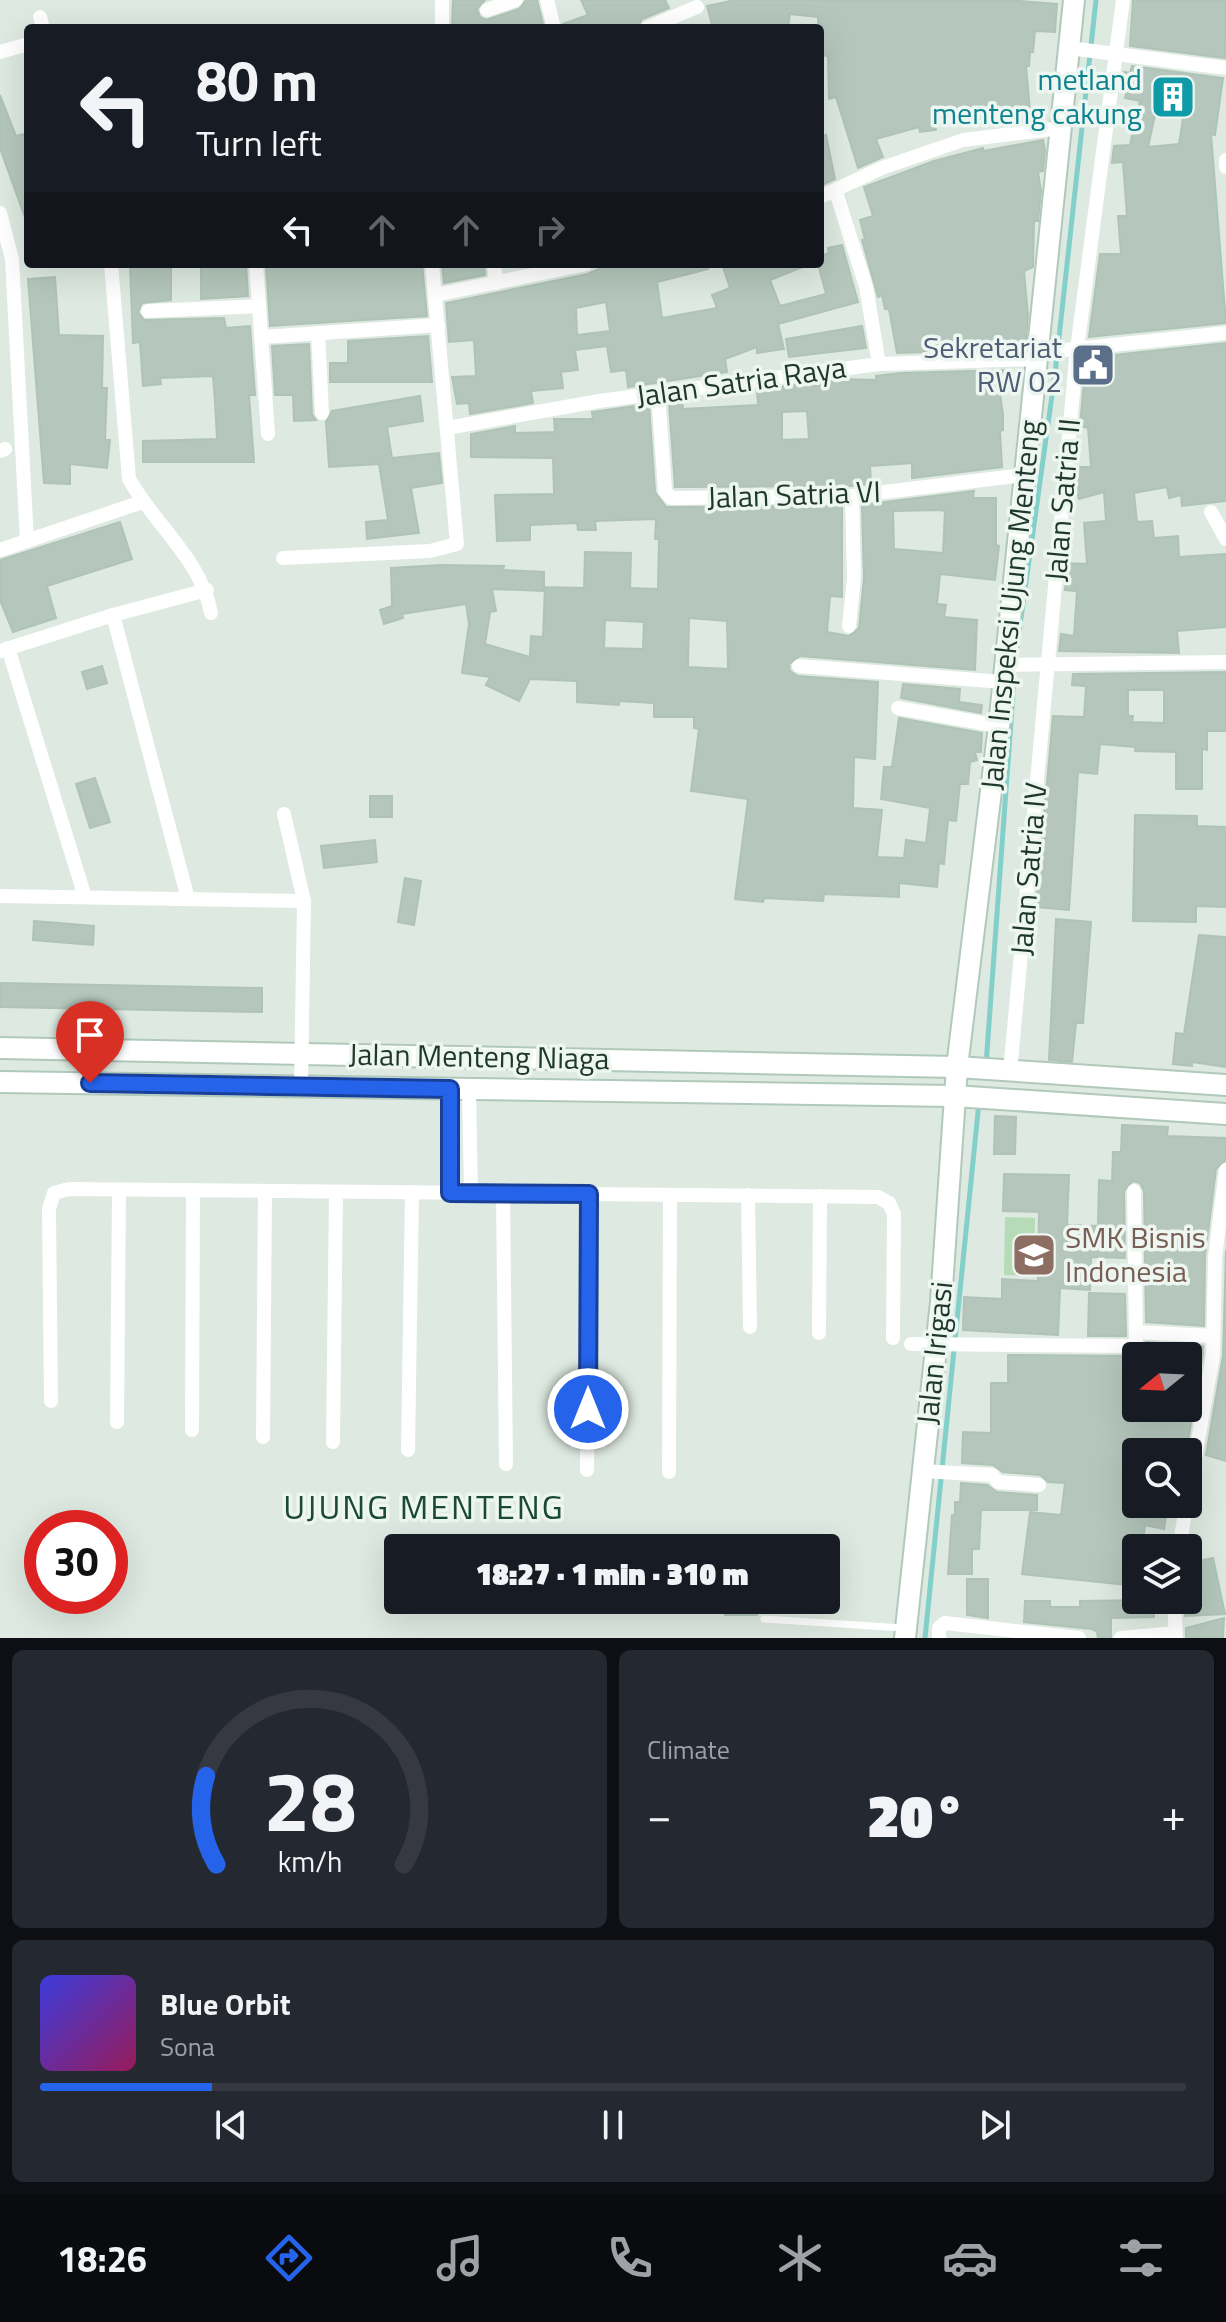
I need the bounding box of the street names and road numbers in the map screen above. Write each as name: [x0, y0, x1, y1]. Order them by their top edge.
street label: Jalan Satria Raya: [633, 344, 849, 418]
street label: Jalan Satria II: [1032, 416, 1092, 583]
street label: Jalan Inspeksi Ujung Menteng: [968, 418, 1052, 792]
street label: Jalan Satria VI: [706, 468, 882, 520]
street label: Jalan Satria IV: [998, 780, 1058, 957]
street label: Jalan Menteng Niaga: [348, 1031, 610, 1081]
street label: Jalan Irigasi: [904, 1279, 964, 1427]

